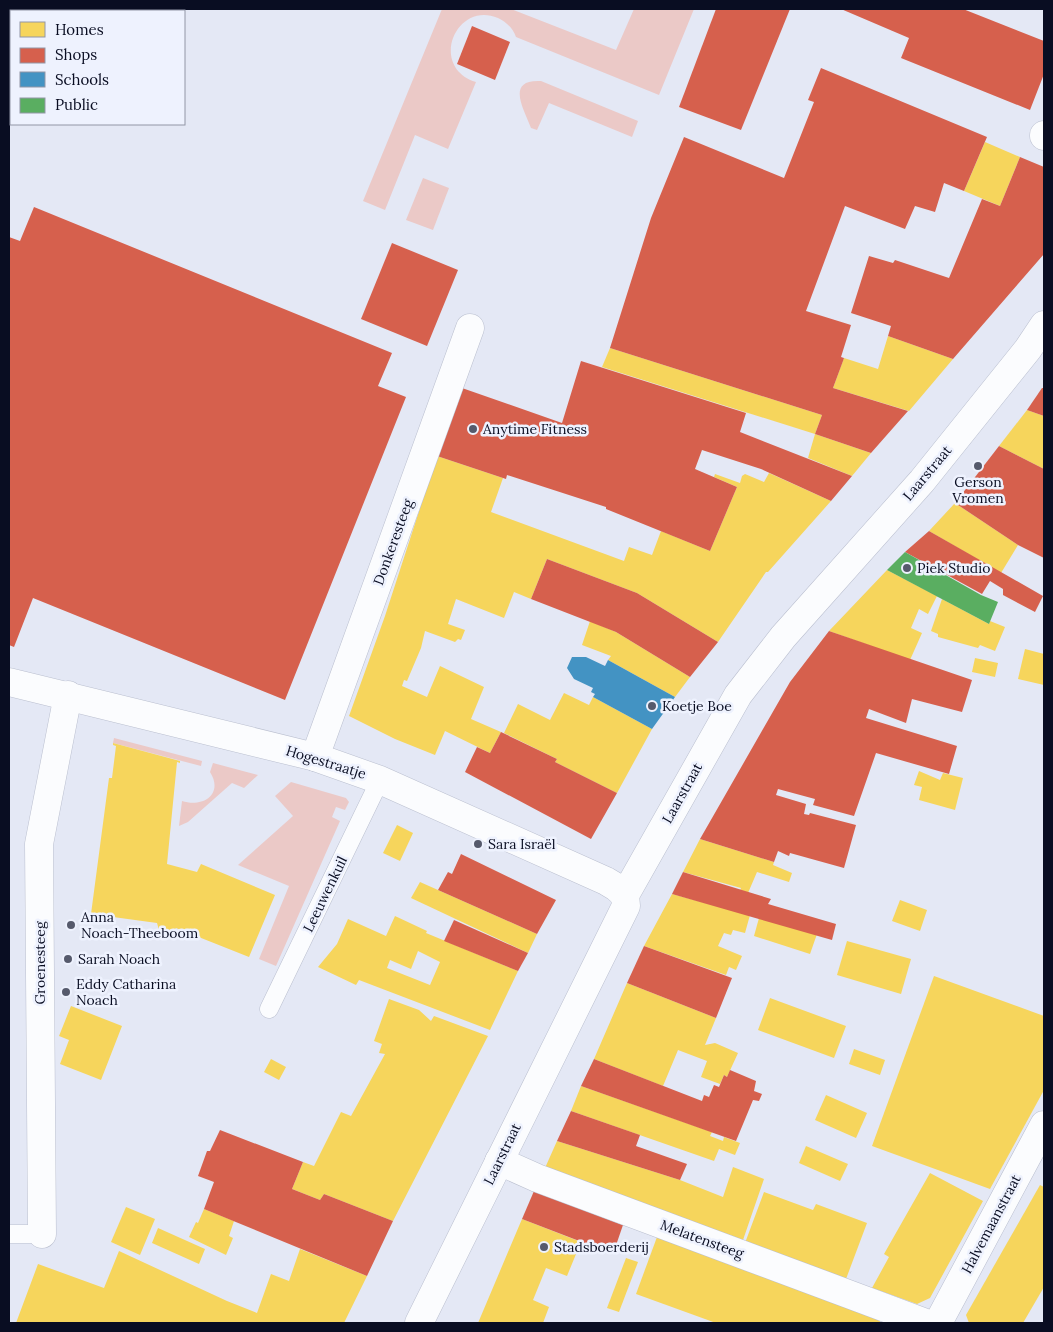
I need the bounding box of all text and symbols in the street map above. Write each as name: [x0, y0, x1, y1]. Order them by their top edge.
legend: [10, 10, 185, 125]
text: Homes: [55, 20, 104, 39]
text: Shops: [55, 45, 97, 64]
text: Schools: [55, 70, 109, 89]
text: Public: [55, 95, 98, 114]
place label: Anytime Fitness: [482, 420, 587, 438]
marker: Anytime Fitness: [467, 423, 479, 435]
street label: Laarstraat: [899, 441, 956, 504]
marker: Gerson Vromen: [972, 460, 984, 472]
place label: Gerson Vromen: [951, 473, 1004, 507]
street label: Donkeresteeg: [369, 496, 417, 588]
place label: Piek Studio: [917, 559, 990, 577]
marker: Piek Studio: [901, 562, 913, 574]
place label: Koetje Boe: [662, 697, 732, 715]
marker: Koetje Boe: [646, 700, 658, 712]
street label: Hogestraatje: [284, 741, 369, 783]
street label: Laarstraat: [658, 759, 706, 826]
place label: Sara Israël: [488, 835, 556, 853]
marker: Sara Israël: [472, 838, 484, 850]
street label: Leeuwenkuil: [299, 853, 351, 935]
place label: Anna Noach-Theeboom: [80, 908, 199, 942]
marker: Anna Noach-Theeboom: [65, 919, 77, 931]
street label: Groenesteeg: [31, 921, 49, 1005]
place label: Sarah Noach: [78, 950, 160, 968]
marker: Sarah Noach: [62, 953, 74, 965]
place label: Eddy Catharina Noach: [76, 975, 176, 1009]
marker: Eddy Catharina Noach: [60, 986, 72, 998]
street label: Laarstraat: [479, 1120, 525, 1188]
street label: Halvemaanstraat: [957, 1171, 1025, 1277]
street label: Melatensteeg: [658, 1216, 746, 1263]
place label: Stadsboerderij: [554, 1238, 649, 1256]
marker: Stadsboerderij: [538, 1241, 550, 1253]

